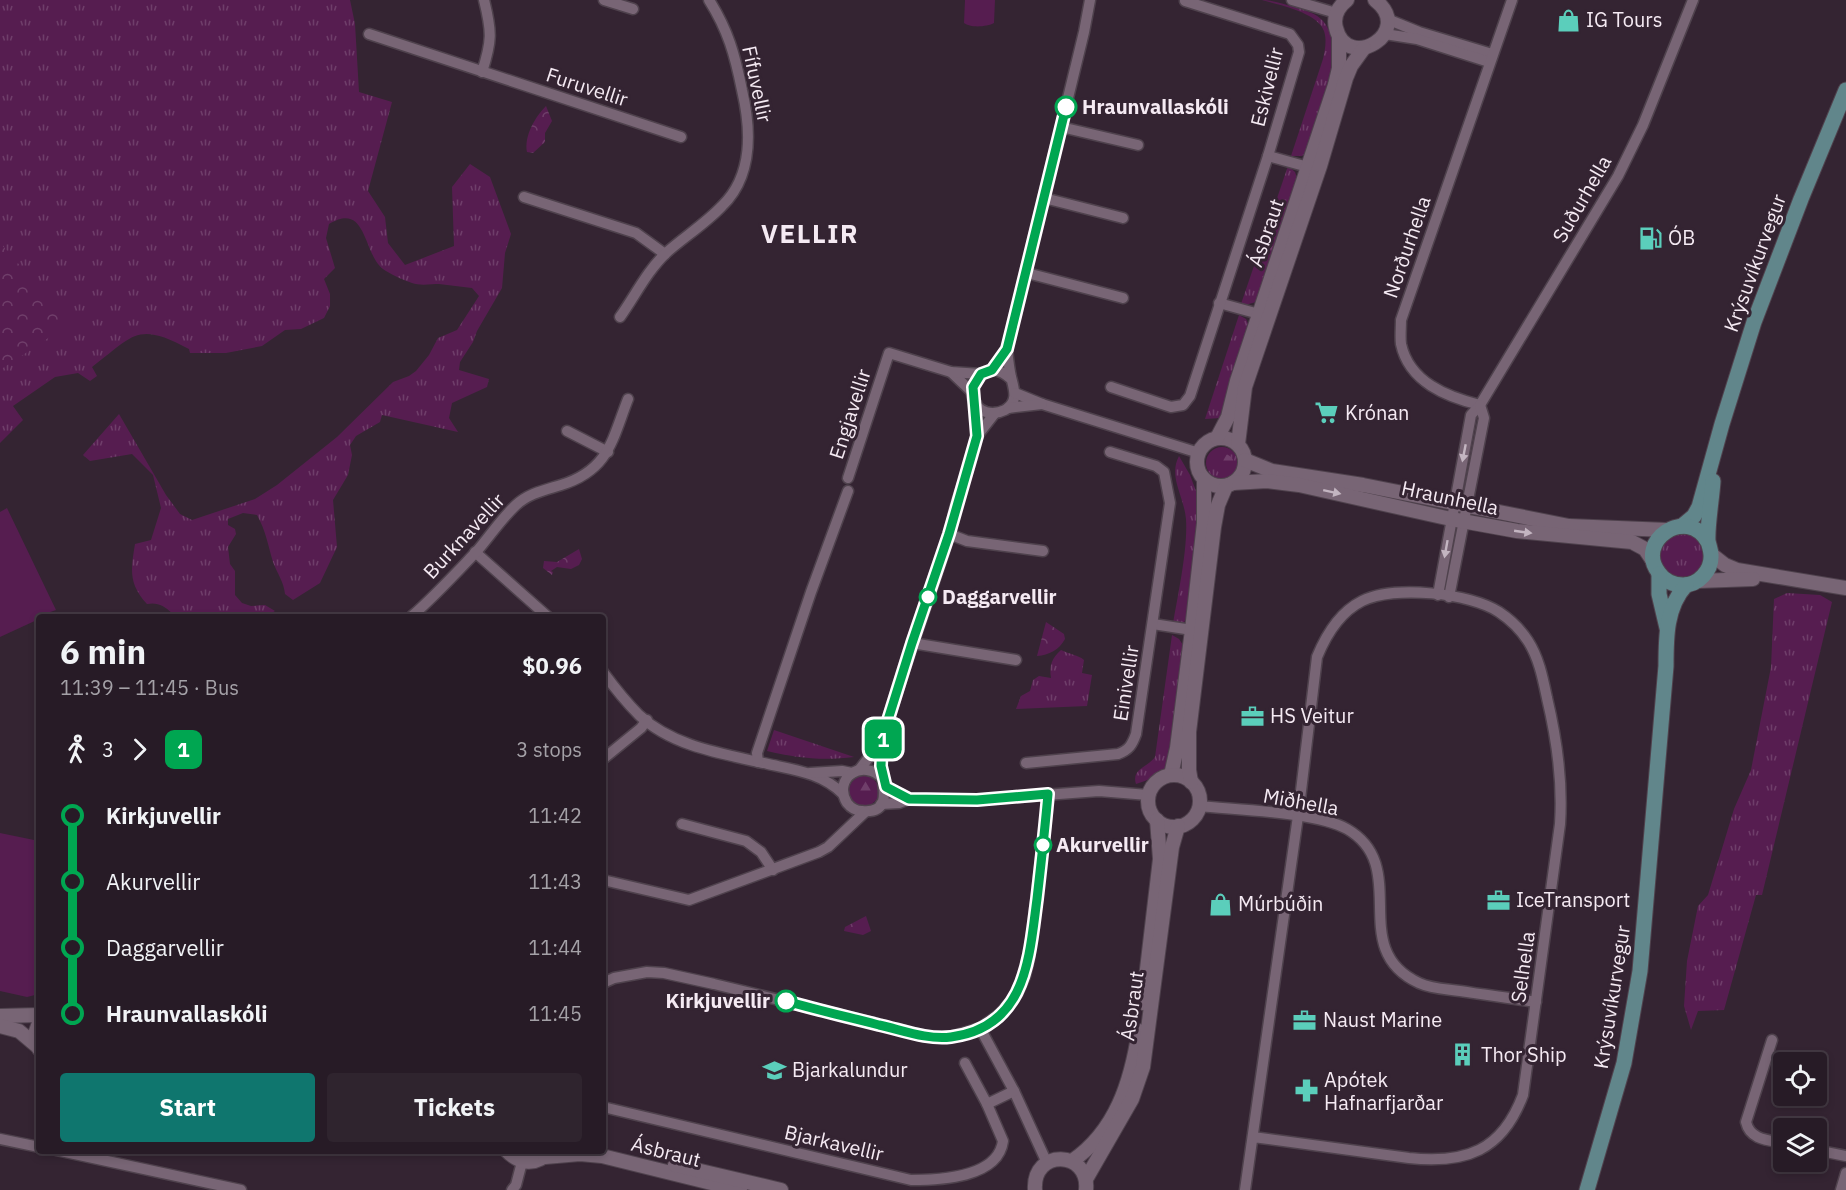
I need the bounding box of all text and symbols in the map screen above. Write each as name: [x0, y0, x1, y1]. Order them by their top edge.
place label: IG Tours: [1586, 6, 1662, 33]
shop icon: IG Tours: [1555, 7, 1581, 33]
street label: Fífuvellir: [736, 43, 779, 125]
street label: Eskivellir: [1244, 44, 1289, 129]
street label: Furuvellir: [543, 61, 632, 112]
place label: Hraunvallaskóli: [1082, 93, 1229, 120]
marker: Hraunvallaskóli: [1055, 96, 1077, 118]
street label: Suðurhella: [1546, 150, 1618, 247]
street label: Krýsuvíkurvegur: [1717, 190, 1792, 336]
street label: Norðurhella: [1376, 192, 1437, 301]
street label: Ásbraut: [1241, 195, 1290, 271]
district label: VELLIR: [761, 216, 859, 250]
place label: ÓB: [1668, 224, 1695, 251]
fuel station icon: ÓB: [1637, 225, 1663, 251]
street label: Engjavellir: [822, 365, 877, 462]
place label: Krónan: [1345, 399, 1409, 426]
supermarket icon: Krónan: [1314, 400, 1340, 426]
one-way arrow: [1459, 443, 1468, 462]
street label: Hraunhella: [1399, 474, 1501, 521]
street label: Burknavellir: [417, 487, 510, 584]
one-way arrow: [1323, 488, 1341, 498]
one-way arrow: [1513, 527, 1532, 536]
one-way arrow: [1441, 539, 1450, 558]
place label: Daggarvellir: [942, 583, 1057, 610]
marker: Daggarvellir: [919, 588, 937, 606]
text: 6 min: [60, 630, 146, 673]
street label: Einivellir: [1106, 643, 1145, 723]
text: $0.96: [522, 651, 582, 680]
text: 11:39 – 11:45 · Bus: [60, 674, 239, 701]
place label: HS Veitur: [1270, 702, 1354, 729]
office icon: HS Veitur: [1239, 703, 1265, 729]
line badge: 1: [864, 720, 902, 758]
text: 1: [877, 725, 889, 753]
icon: walk: [60, 733, 93, 766]
icon: forward: [123, 733, 156, 766]
text: 1: [177, 735, 190, 763]
text: 3: [102, 736, 114, 763]
text: 3 stops: [516, 736, 582, 763]
street label: Miðhella: [1261, 782, 1341, 821]
text: Kirkjuvellir: [106, 801, 221, 830]
text: 11:42: [528, 802, 582, 829]
place label: Akurvellir: [1056, 831, 1149, 858]
marker: Akurvellir: [1034, 836, 1052, 854]
text: Akurvellir: [106, 867, 200, 896]
text: 11:43: [528, 868, 582, 895]
place label: IceTransport: [1516, 886, 1630, 913]
office icon: IceTransport: [1485, 887, 1511, 913]
place label: Múrbúðin: [1238, 890, 1323, 917]
shop icon: Múrbúðin: [1207, 891, 1233, 917]
street label: Krýsuvíkurvegur: [1587, 923, 1636, 1071]
street label: Selhella: [1504, 929, 1541, 1004]
text: Daggarvellir: [106, 933, 224, 962]
text: 11:44: [528, 934, 582, 961]
street label: Ásbraut: [1113, 969, 1150, 1043]
place label: Kirkjuvellir: [666, 987, 770, 1014]
marker: Kirkjuvellir: [775, 990, 797, 1012]
text: Hraunvallaskóli: [106, 999, 267, 1028]
text: 11:45: [528, 1000, 582, 1027]
place label: Naust Marine: [1323, 1006, 1442, 1033]
office icon: Naust Marine: [1292, 1007, 1318, 1033]
place label: Thor Ship: [1481, 1041, 1567, 1068]
building icon: Thor Ship: [1450, 1042, 1476, 1068]
map controls: [1773, 1052, 1827, 1172]
button: locate: [1773, 1052, 1827, 1106]
place label: Bjarkalundur: [792, 1056, 908, 1083]
school or university icon: Bjarkalundur: [761, 1057, 787, 1083]
place label: Apótek Hafnarfjarðar: [1324, 1066, 1443, 1116]
button: Start: [60, 1073, 315, 1142]
button: Tickets: [327, 1073, 582, 1142]
pharmacy icon: Apótek Hafnarfjarðar: [1293, 1078, 1319, 1104]
street label: Bjarkavellir: [782, 1118, 886, 1167]
button: layers: [1773, 1118, 1827, 1172]
street label: Ásbraut: [629, 1130, 704, 1173]

